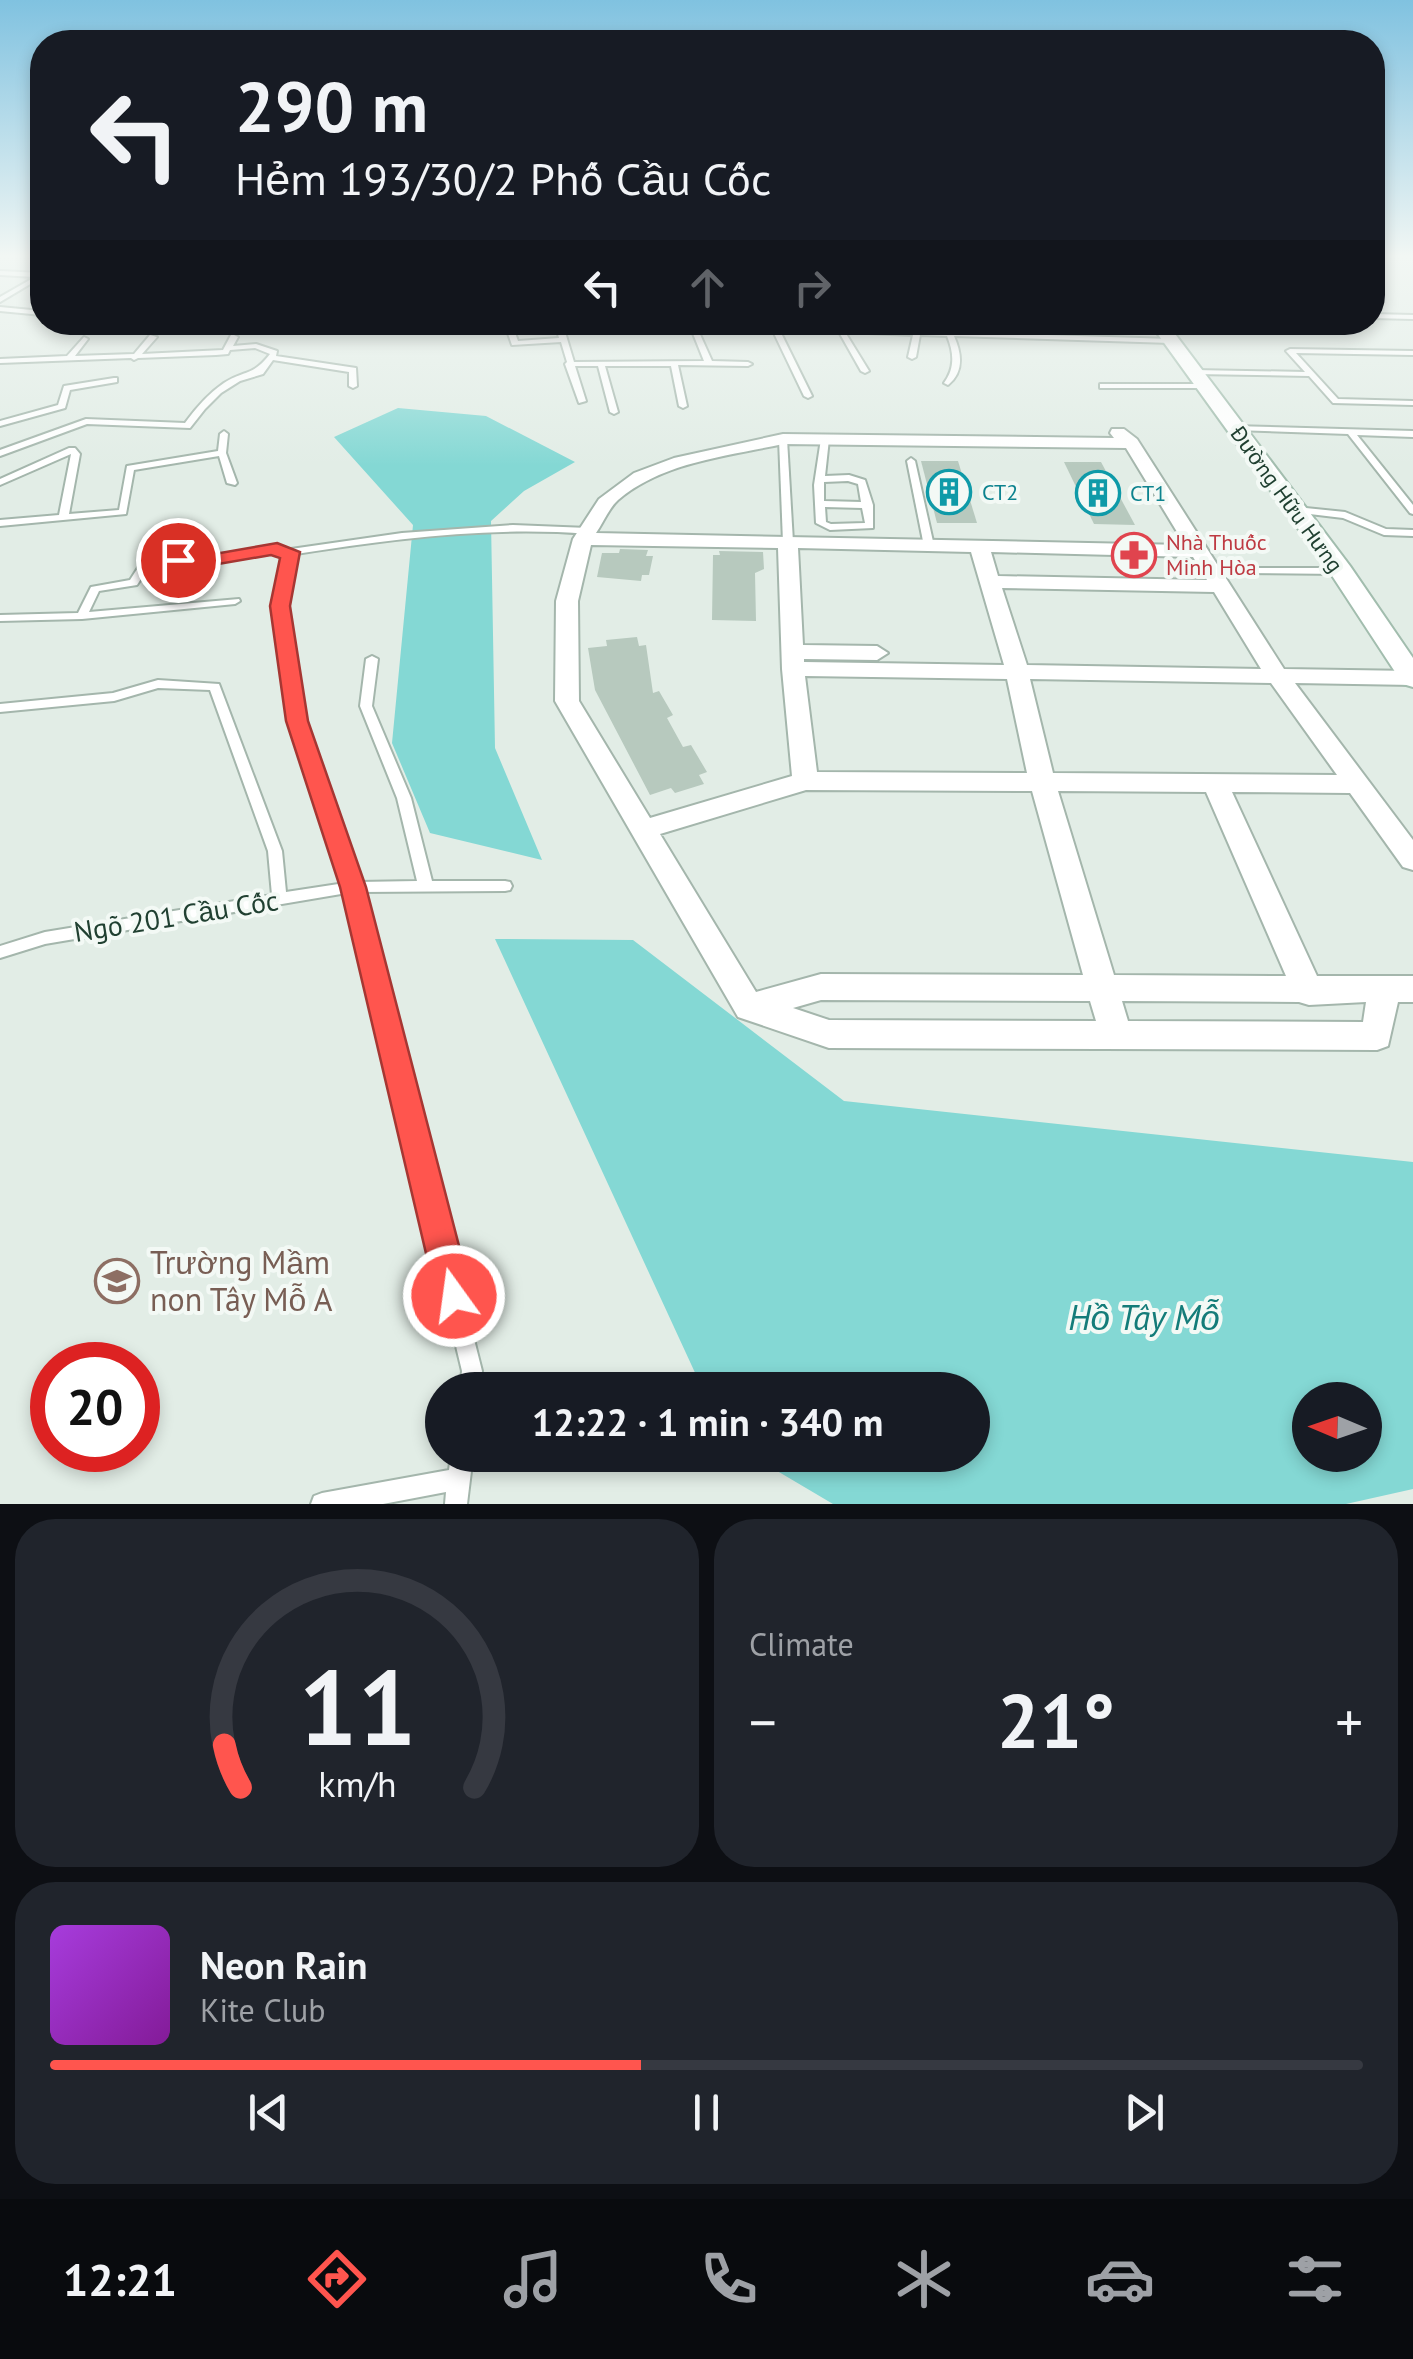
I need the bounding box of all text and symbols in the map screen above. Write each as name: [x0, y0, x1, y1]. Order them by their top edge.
text: 290 m: [235, 61, 428, 151]
icon: left: [70, 70, 200, 200]
text: Hẻm 193/30/2 Phố Cầu Cốc: [235, 149, 771, 207]
icon: left: [575, 260, 630, 315]
icon: ahead: [680, 260, 735, 315]
icon: right: [785, 260, 840, 315]
street label: Đường Hữu Hưng: [1224, 420, 1349, 578]
building icon: CT2: [926, 469, 972, 515]
building icon: CT1: [1075, 470, 1121, 516]
place label: CT2: [982, 478, 1018, 506]
place label: CT1: [1130, 479, 1166, 507]
pin: [136, 518, 221, 603]
place label: Nhà Thuốc Minh Hòa: [1166, 528, 1267, 581]
pharmacy icon: Nhà Thuốc Minh Hòa: [1111, 532, 1157, 578]
icon: arrive: [151, 533, 206, 588]
street label: Ngõ 201 Cầu Cốc: [71, 881, 281, 950]
place label: Trường Mầm non Tây Mỗ A: [150, 1241, 333, 1320]
position arrow: [402, 1244, 506, 1348]
school or university icon: Trường Mầm non Tây Mỗ A: [94, 1258, 140, 1304]
water label: Hồ Tây Mỗ: [1068, 1294, 1220, 1340]
speed limit sign: 20: [30, 1342, 160, 1472]
north arrow: [1292, 1382, 1382, 1472]
map controls: [1292, 1382, 1382, 1472]
text: 12:22 · 1 min · 340 m: [532, 1397, 883, 1446]
text: Climate: [749, 1623, 854, 1665]
text: 11: [298, 1639, 416, 1774]
text: 21°: [997, 1672, 1115, 1769]
text: −: [749, 1686, 777, 1757]
text: +: [1335, 1686, 1363, 1757]
text: km/h: [318, 1761, 396, 1807]
text: Neon Rain: [200, 1940, 367, 1989]
text: Kite Club: [200, 1989, 326, 2031]
icon: previous: [241, 2085, 296, 2140]
icon: pause: [679, 2085, 734, 2140]
icon: next: [1117, 2085, 1172, 2140]
icon: directions: [302, 2244, 372, 2314]
icon: music: [498, 2244, 568, 2314]
icon: phone: [694, 2244, 764, 2314]
icon: climate: [889, 2244, 959, 2314]
icon: car: [1085, 2244, 1155, 2314]
icon: filters: [1280, 2244, 1350, 2314]
text: 12:21: [63, 2250, 177, 2308]

